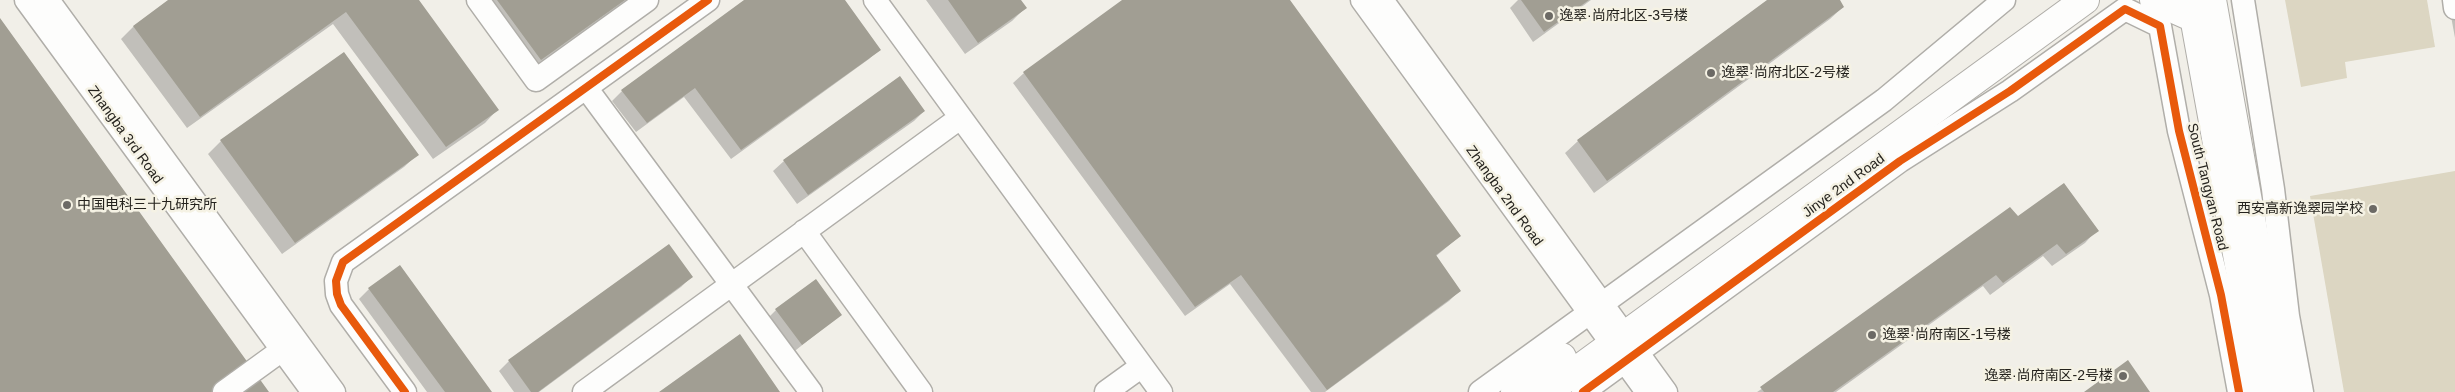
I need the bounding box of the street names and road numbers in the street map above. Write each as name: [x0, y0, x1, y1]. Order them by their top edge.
street label: Zhangba 3rd Road: [84, 83, 166, 187]
street label: South Tangyan Road: [2183, 122, 2231, 252]
street label: Zhangba 2nd Road: [1462, 143, 1546, 249]
street label: Jinye 2nd Road: [1800, 151, 1888, 221]

